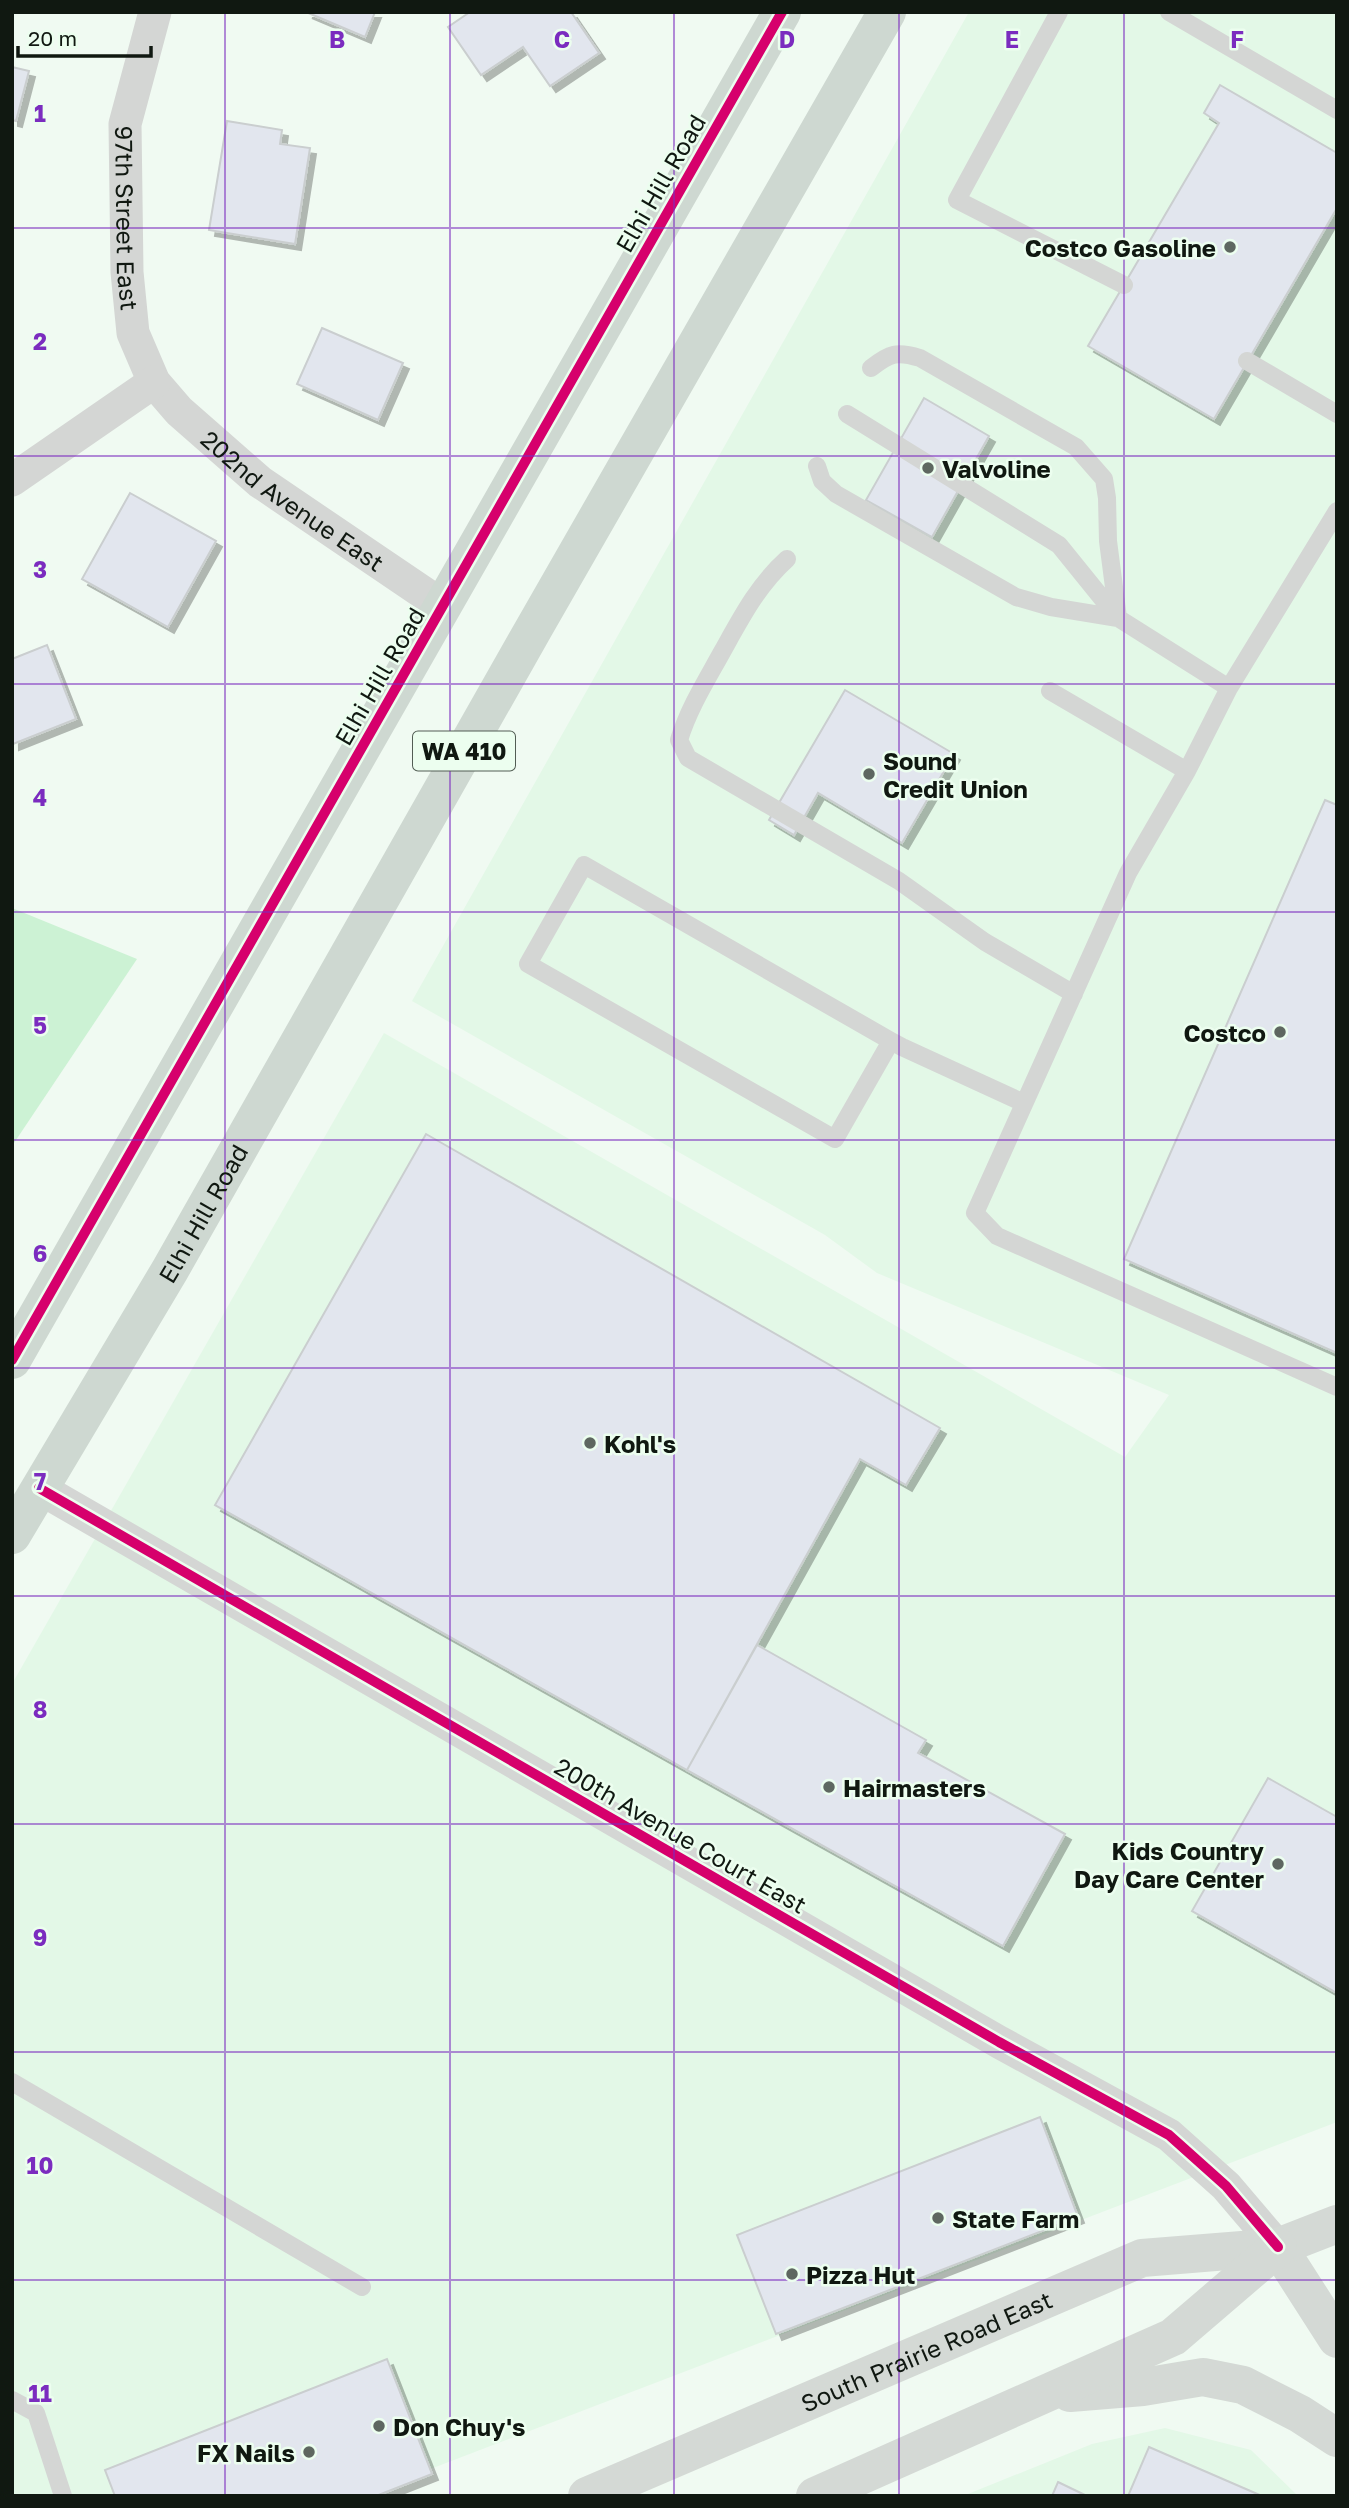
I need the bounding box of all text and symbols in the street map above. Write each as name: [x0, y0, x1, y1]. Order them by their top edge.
scale bar: [18, 14, 150, 58]
text: 20 m: [28, 25, 77, 51]
text: B: [329, 25, 345, 53]
text: C: [554, 25, 570, 53]
text: D: [779, 25, 795, 53]
text: E: [1005, 25, 1019, 53]
text: F: [1230, 25, 1244, 53]
text: 1: [34, 99, 46, 127]
street label: Elhi Hill Road: [609, 109, 711, 257]
street label: 97th Street East: [111, 125, 145, 312]
place label: Costco Gasoline: [1025, 233, 1216, 262]
marker: Costco Gasoline: [1222, 239, 1238, 255]
text: 2: [33, 327, 47, 355]
street label: 202nd Avenue East: [196, 423, 390, 577]
place label: Valvoline: [942, 454, 1051, 483]
marker: Valvoline: [920, 460, 936, 476]
text: 3: [33, 555, 47, 583]
street label: Elhi Hill Road: [328, 602, 430, 750]
road number: WA 410: [413, 732, 515, 771]
place label: Sound Credit Union: [883, 746, 1028, 803]
marker: Sound Credit Union: [861, 766, 877, 782]
text: 4: [33, 783, 47, 811]
text: 5: [33, 1011, 47, 1039]
place label: Costco: [1183, 1018, 1266, 1047]
marker: Costco: [1272, 1024, 1288, 1040]
street label: Elhi Hill Road: [152, 1139, 253, 1288]
text: 6: [33, 1239, 47, 1267]
place label: Kohl's: [604, 1429, 676, 1458]
marker: Kohl's: [582, 1435, 598, 1451]
text: 7: [34, 1467, 46, 1495]
text: 8: [33, 1695, 47, 1723]
street label: 200th Avenue Court East: [550, 1751, 812, 1919]
place label: Hairmasters: [843, 1773, 986, 1802]
marker: Hairmasters: [821, 1779, 837, 1795]
place label: Kids Country Day Care Center: [1074, 1836, 1265, 1893]
marker: Kids Country Day Care Center: [1270, 1856, 1286, 1872]
text: 9: [33, 1923, 47, 1951]
text: 10: [27, 2151, 53, 2179]
place label: State Farm: [952, 2204, 1079, 2233]
marker: State Farm: [930, 2210, 946, 2226]
place label: Pizza Hut: [806, 2260, 915, 2289]
marker: Pizza Hut: [784, 2266, 800, 2282]
street label: South Prairie Road East: [796, 2284, 1056, 2417]
text: 11: [28, 2379, 52, 2407]
place label: Don Chuy's: [393, 2412, 525, 2441]
marker: Don Chuy's: [371, 2418, 387, 2434]
place label: FX Nails: [197, 2438, 295, 2467]
marker: FX Nails: [301, 2444, 317, 2460]

